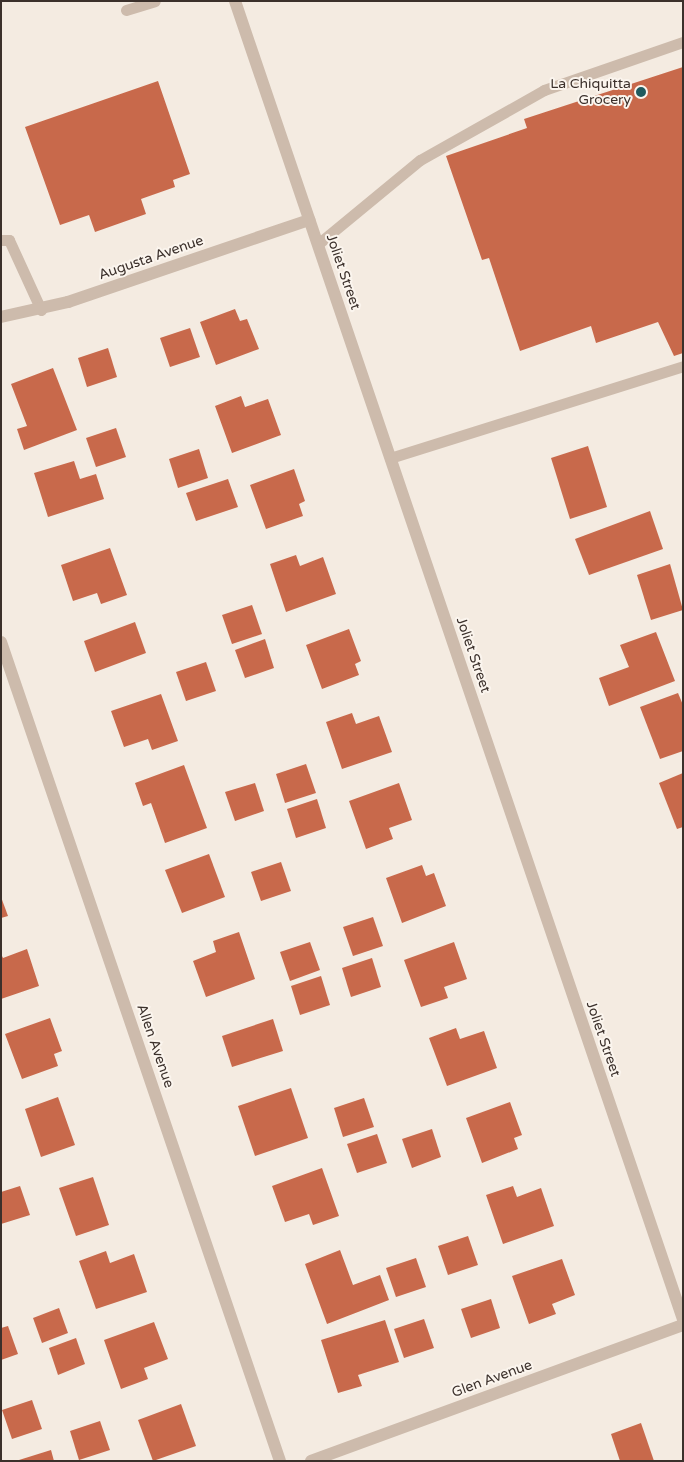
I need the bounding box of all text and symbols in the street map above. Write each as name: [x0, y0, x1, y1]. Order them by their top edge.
place label: La Chiquitta Grocery: [550, 76, 631, 108]
marker: La Chiquitta Grocery: [635, 86, 647, 98]
street label: Augusta Avenue: [96, 232, 206, 284]
street label: Joliet Street: [322, 232, 364, 312]
street label: Joliet Street: [452, 615, 494, 695]
street label: Joliet Street: [582, 999, 624, 1079]
street label: Allen Avenue: [133, 1002, 177, 1090]
street label: Glen Avenue: [450, 1357, 534, 1401]

